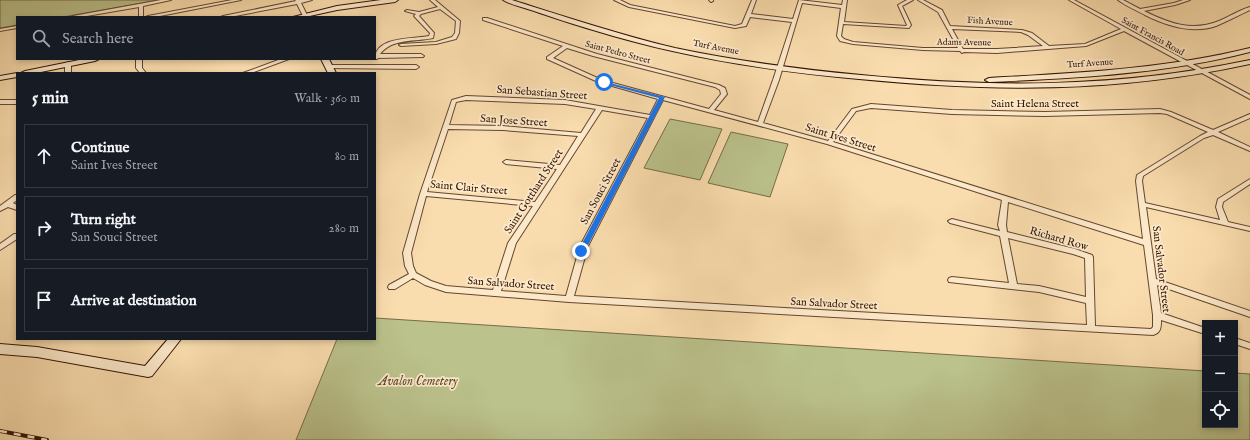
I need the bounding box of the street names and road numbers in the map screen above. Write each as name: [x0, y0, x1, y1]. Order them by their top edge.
street label: Fish Avenue: [967, 15, 1013, 28]
street label: Saint Francis Road: [1119, 15, 1186, 58]
street label: Adams Avenue: [936, 37, 991, 48]
street label: Saint Pedro Street: [584, 38, 652, 66]
street label: Turf Avenue: [692, 38, 740, 57]
street label: Turf Avenue: [1066, 56, 1114, 71]
street label: San Sebastian Street: [496, 83, 588, 103]
street label: Saint Helena Street: [991, 97, 1079, 111]
street label: San Jose Street: [480, 112, 548, 130]
street label: Saint Ives Street: [804, 121, 878, 155]
street label: Saint Gotthard Street: [501, 147, 566, 236]
street label: San Souci Street: [578, 156, 624, 227]
street label: Saint Clair Street: [430, 178, 508, 198]
street label: Richard Row: [1028, 224, 1090, 254]
street label: San Salvador Street: [1149, 225, 1173, 313]
street label: San Salvador Street: [467, 274, 555, 294]
street label: San Salvador Street: [790, 295, 878, 313]

